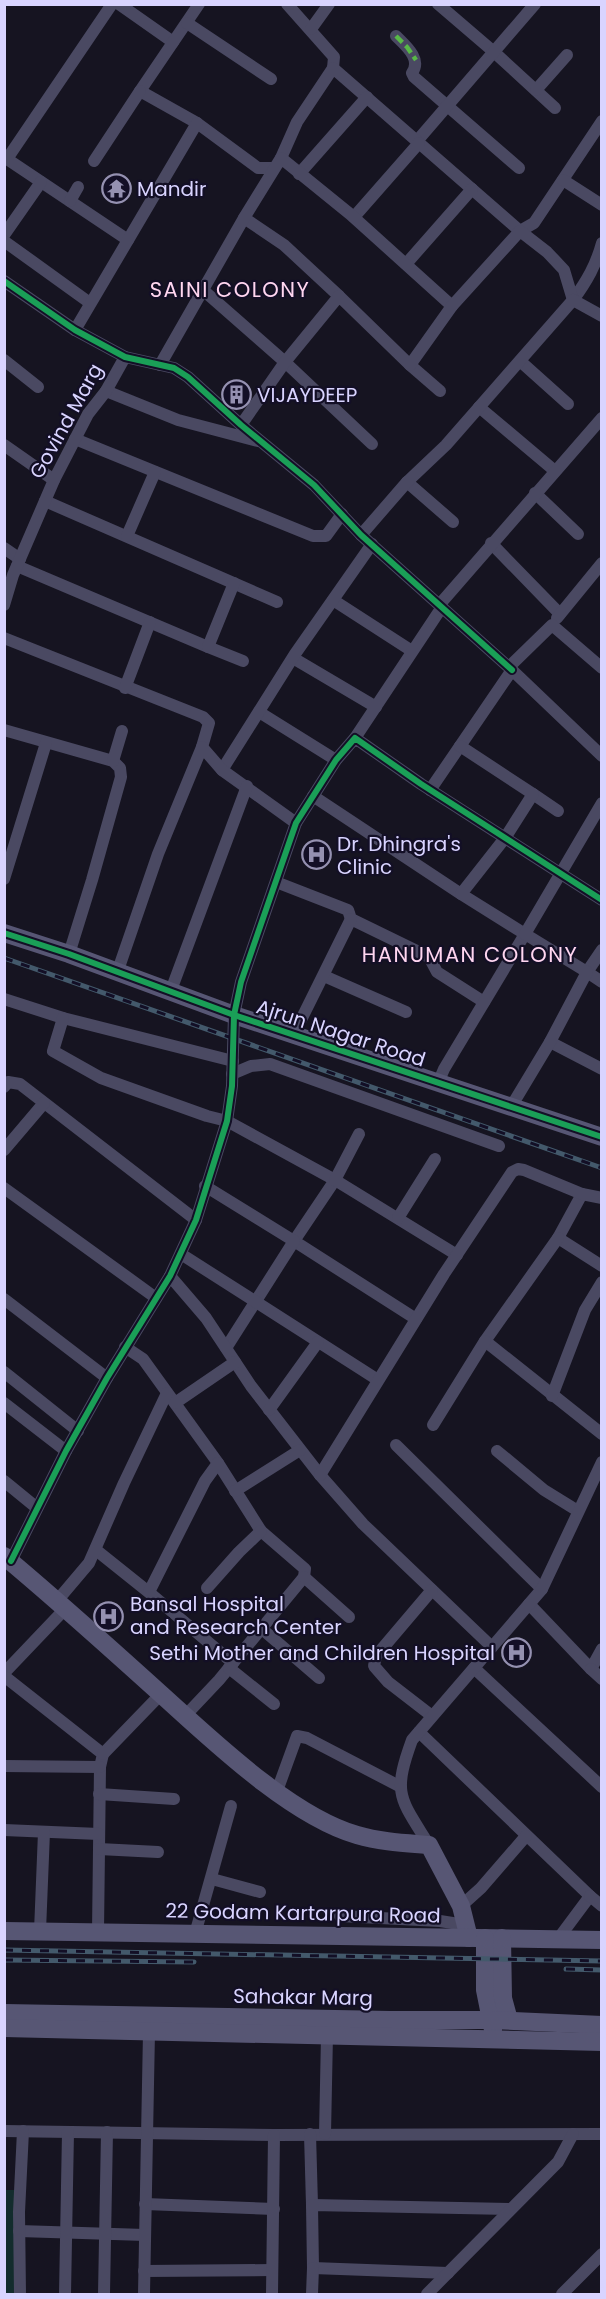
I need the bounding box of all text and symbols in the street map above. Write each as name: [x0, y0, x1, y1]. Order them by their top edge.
temple icon: Mandir: [100, 173, 132, 205]
place label: Mandir: [137, 175, 206, 203]
district label: SAINI COLONY: [150, 275, 310, 304]
street label: Govind Marg: [23, 358, 109, 484]
building icon: VIJAYDEEP: [220, 379, 252, 411]
place label: VIJAYDEEP: [257, 381, 357, 409]
place label: Dr. Dhingra's Clinic: [337, 830, 461, 881]
hospital icon: Dr. Dhingra's Clinic: [300, 839, 332, 871]
district label: HANUMAN COLONY: [362, 940, 578, 969]
street label: Ajrun Nagar Road: [253, 992, 429, 1074]
place label: Bansal Hospital and Research Center: [130, 1590, 342, 1641]
hospital icon: Bansal Hospital and Research Center: [93, 1600, 125, 1632]
hospital icon: Sethi Mother and Children Hospital: [500, 1637, 532, 1669]
place label: Sethi Mother and Children Hospital: [149, 1639, 495, 1667]
street label: 22 Godam Kartarpura Road: [165, 1897, 441, 1929]
street label: Sahakar Marg: [233, 1982, 373, 2012]

